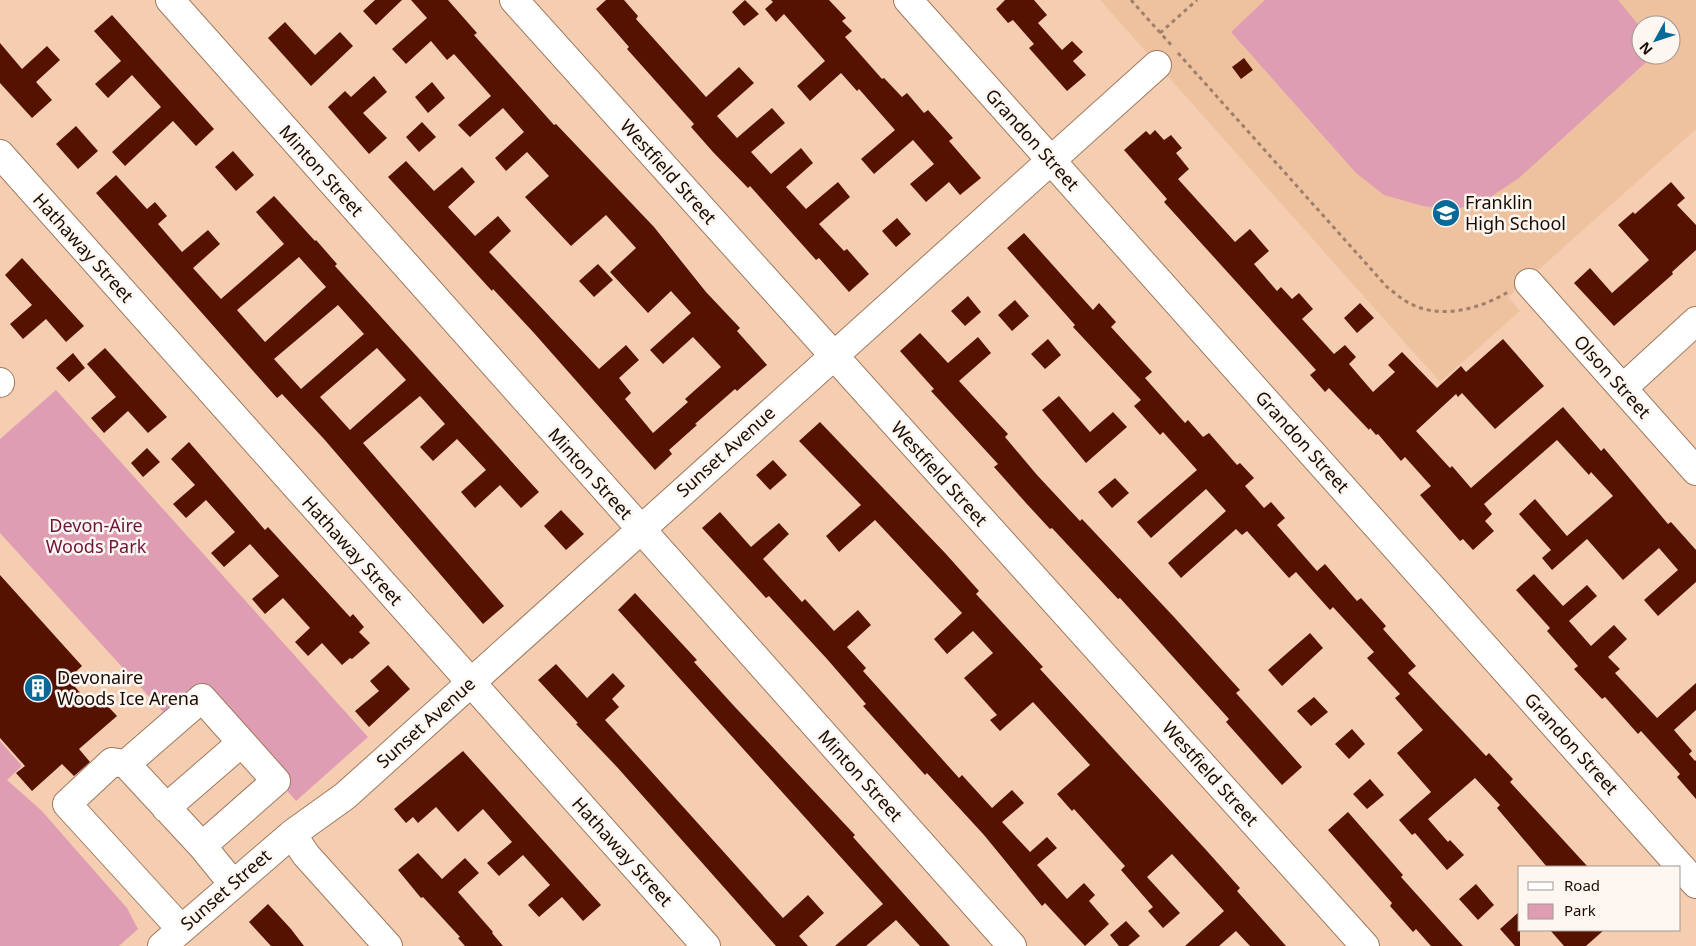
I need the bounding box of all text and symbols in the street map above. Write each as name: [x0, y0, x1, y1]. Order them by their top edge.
north arrow: [1631, 15, 1681, 65]
text: N: [1635, 38, 1657, 59]
street label: Grandon Street: [981, 83, 1085, 196]
street label: Westfield Street: [615, 114, 723, 229]
street label: Minton Street: [274, 119, 370, 222]
street label: Hathaway Street: [28, 187, 140, 308]
place label: Franklin High School: [1465, 190, 1566, 235]
school or university icon: Franklin High School: [1431, 198, 1461, 228]
street label: Olson Street: [1569, 330, 1657, 423]
street label: Grandon Street: [1251, 385, 1355, 498]
street label: Sunset Avenue: [671, 400, 780, 502]
street label: Westfield Street: [886, 416, 994, 531]
street label: Minton Street: [543, 422, 639, 525]
street label: Hathaway Street: [297, 490, 409, 611]
park label: Devon-Aire Woods Park: [46, 513, 147, 558]
place label: Devonaire Woods Ice Arena: [57, 665, 199, 710]
street label: Sunset Avenue: [371, 671, 480, 773]
building icon: Devonaire Woods Ice Arena: [23, 673, 53, 703]
street label: Grandon Street: [1520, 687, 1624, 800]
street label: Westfield Street: [1157, 716, 1265, 831]
street label: Minton Street: [813, 724, 909, 827]
street label: Hathaway Street: [567, 791, 679, 912]
street label: Sunset Street: [175, 843, 276, 935]
legend: [1518, 866, 1681, 931]
text: Road: [1564, 875, 1600, 895]
text: Park: [1564, 900, 1596, 920]

